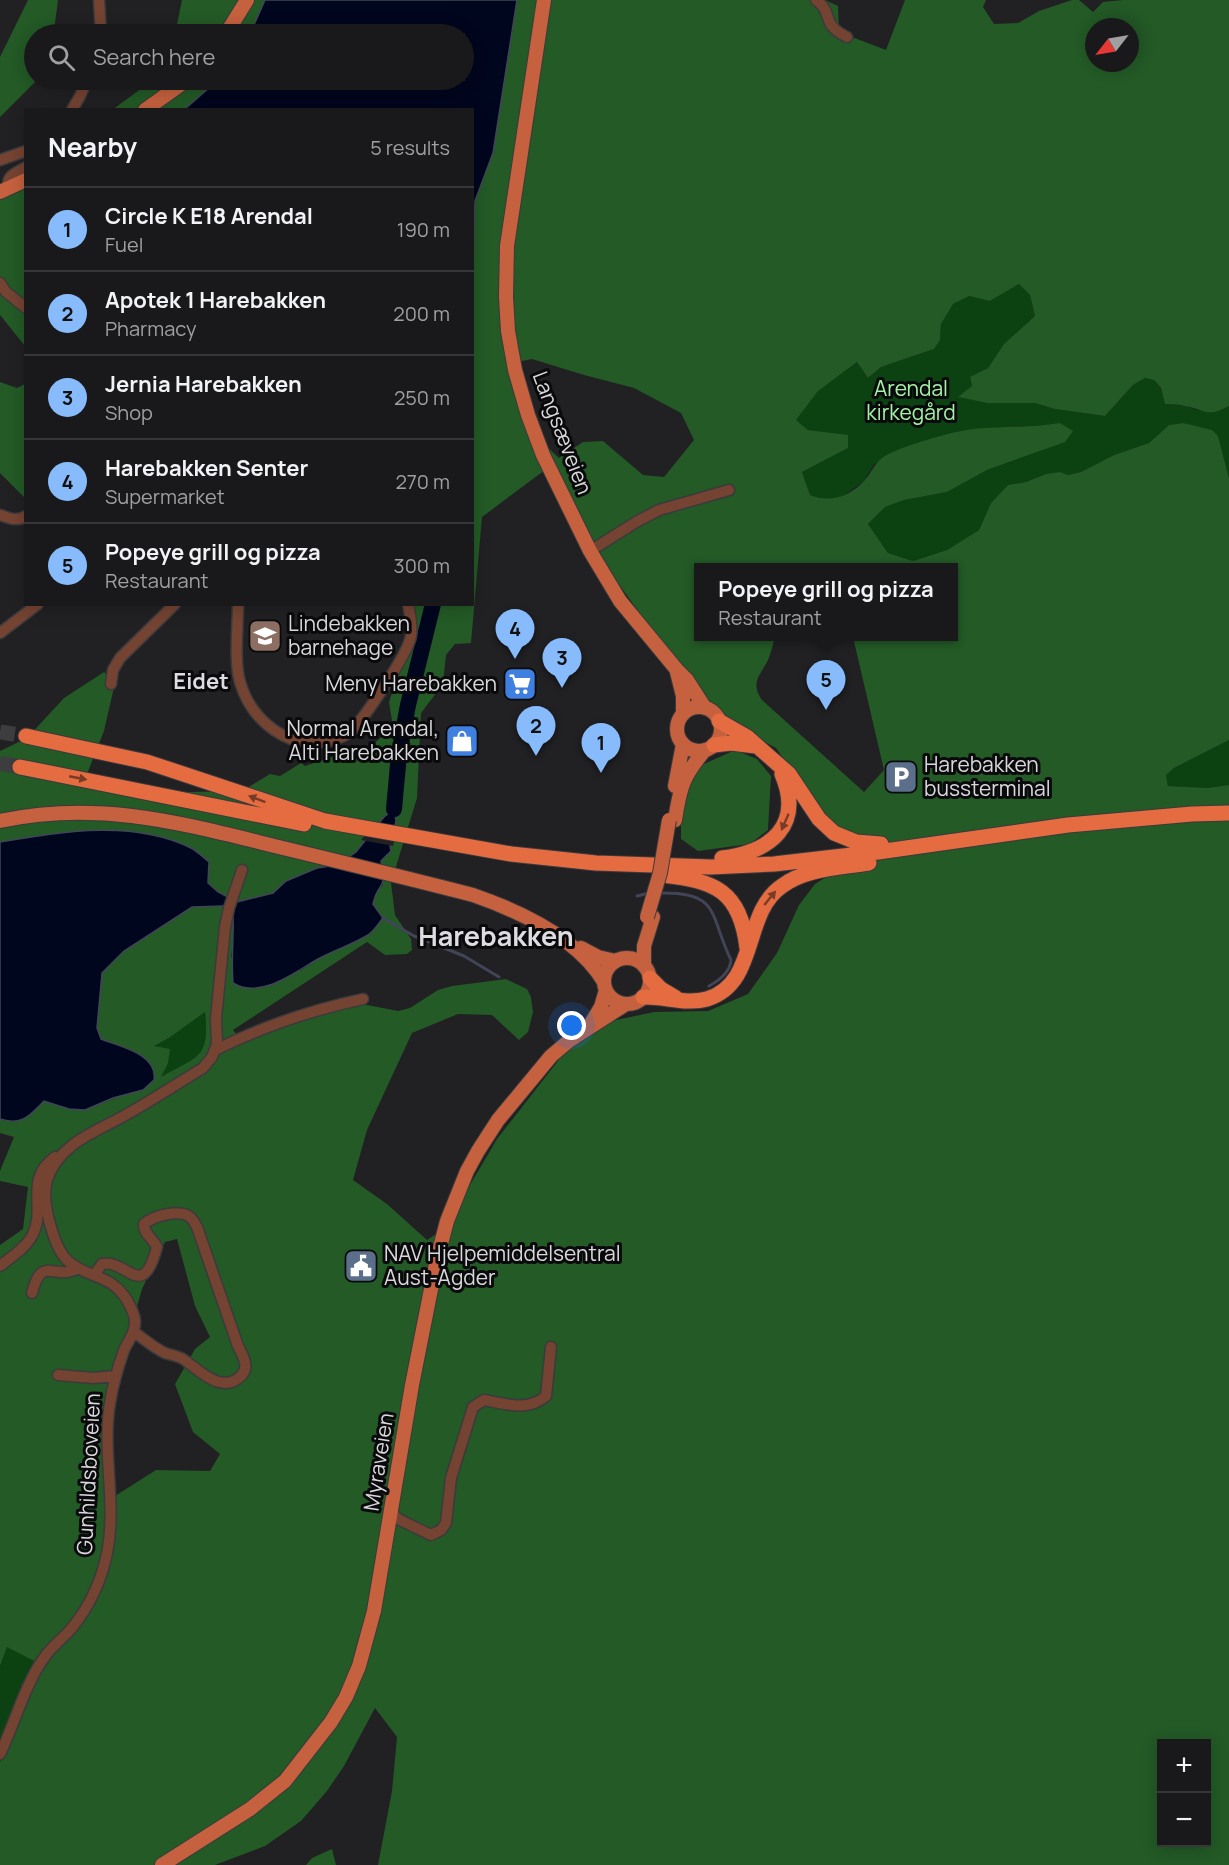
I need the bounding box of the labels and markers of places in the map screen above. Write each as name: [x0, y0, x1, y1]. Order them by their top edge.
place label: Lindebakken barnehage: [288, 609, 410, 661]
pin: 4: [496, 610, 534, 659]
school or university icon: Lindebakken barnehage: [247, 618, 283, 654]
pin: 3: [542, 638, 582, 688]
pin: 5: [806, 660, 846, 710]
supermarket icon: Meny Harebakken: [502, 666, 538, 702]
place label: Meny Harebakken: [325, 669, 497, 697]
pin: 2: [516, 706, 556, 756]
place label: Normal Arendal, Alti Harebakken: [286, 714, 439, 766]
shop icon: Normal Arendal, Alti Harebakken: [444, 723, 480, 759]
pin: 1: [582, 724, 620, 773]
place label: Harebakken bussterminal: [924, 750, 1051, 802]
parking icon: Harebakken bussterminal: [883, 759, 919, 795]
place label: NAV Hjelpemiddelsentral Aust-Agder: [384, 1239, 621, 1291]
public building icon: NAV Hjelpemiddelsentral Aust-Agder: [343, 1248, 379, 1284]

